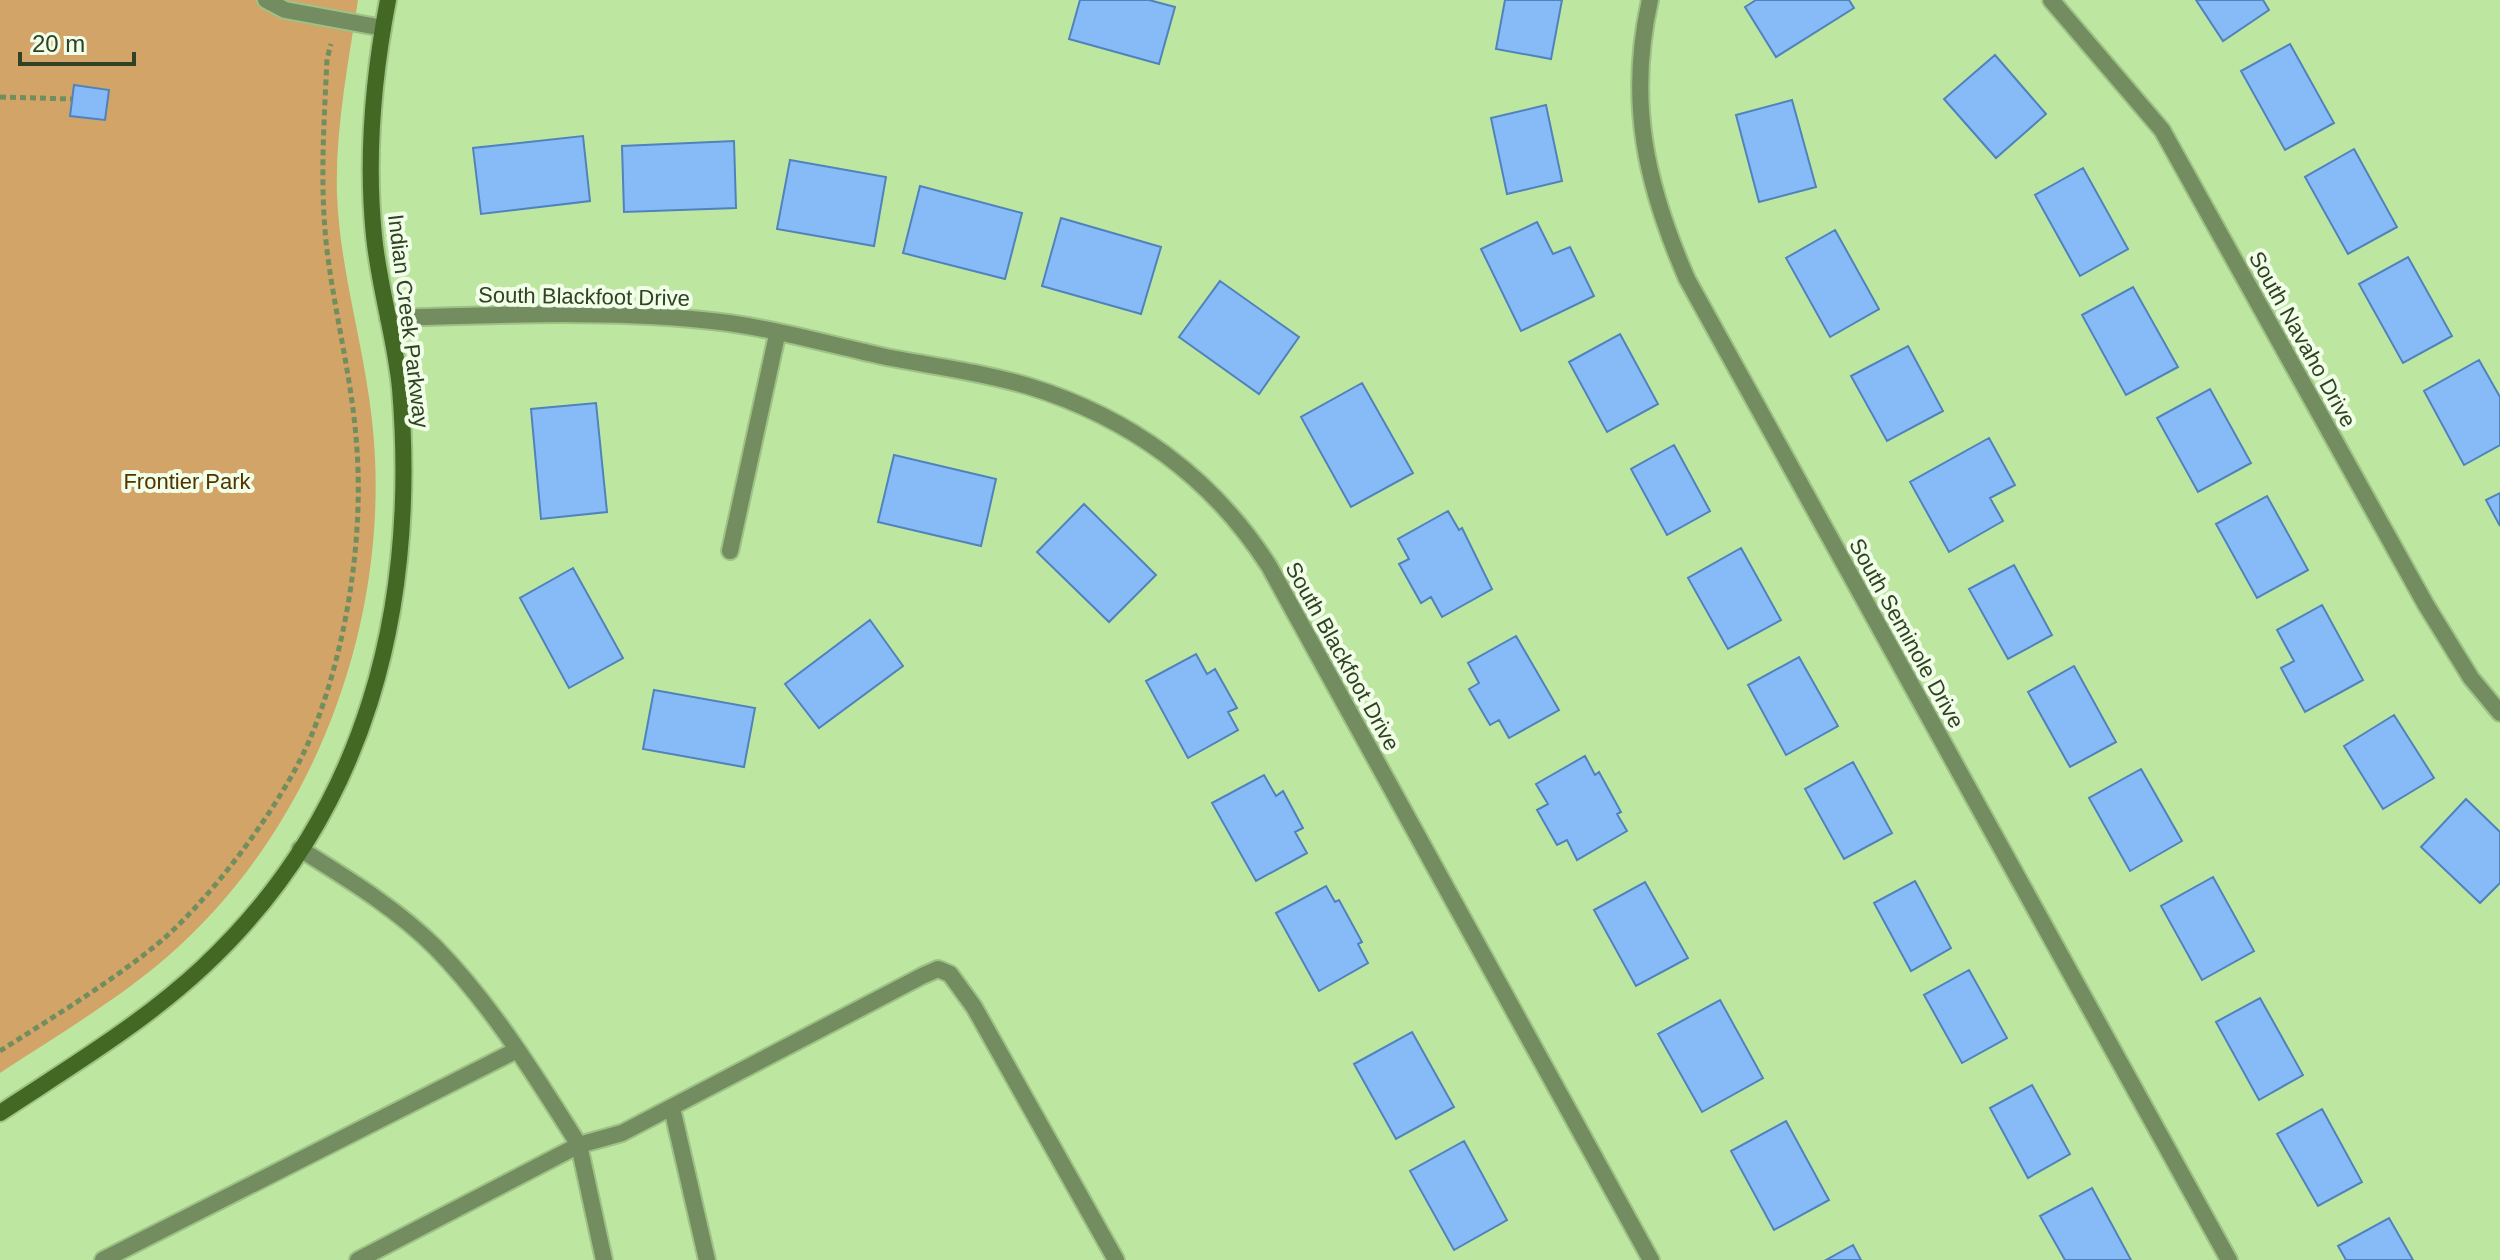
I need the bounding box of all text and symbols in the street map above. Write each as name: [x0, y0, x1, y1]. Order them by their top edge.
scale bar: [20, 16, 134, 66]
text: 20 m: [32, 30, 85, 57]
street label: Indian Creek Parkway: [383, 213, 434, 429]
street label: South Navaho Drive: [2244, 247, 2361, 431]
street label: South Blackfoot Drive: [478, 282, 690, 311]
park label: Frontier Park: [123, 469, 252, 494]
street label: South Seminole Drive: [1844, 534, 1969, 732]
street label: South Blackfoot Drive: [1280, 558, 1405, 755]

